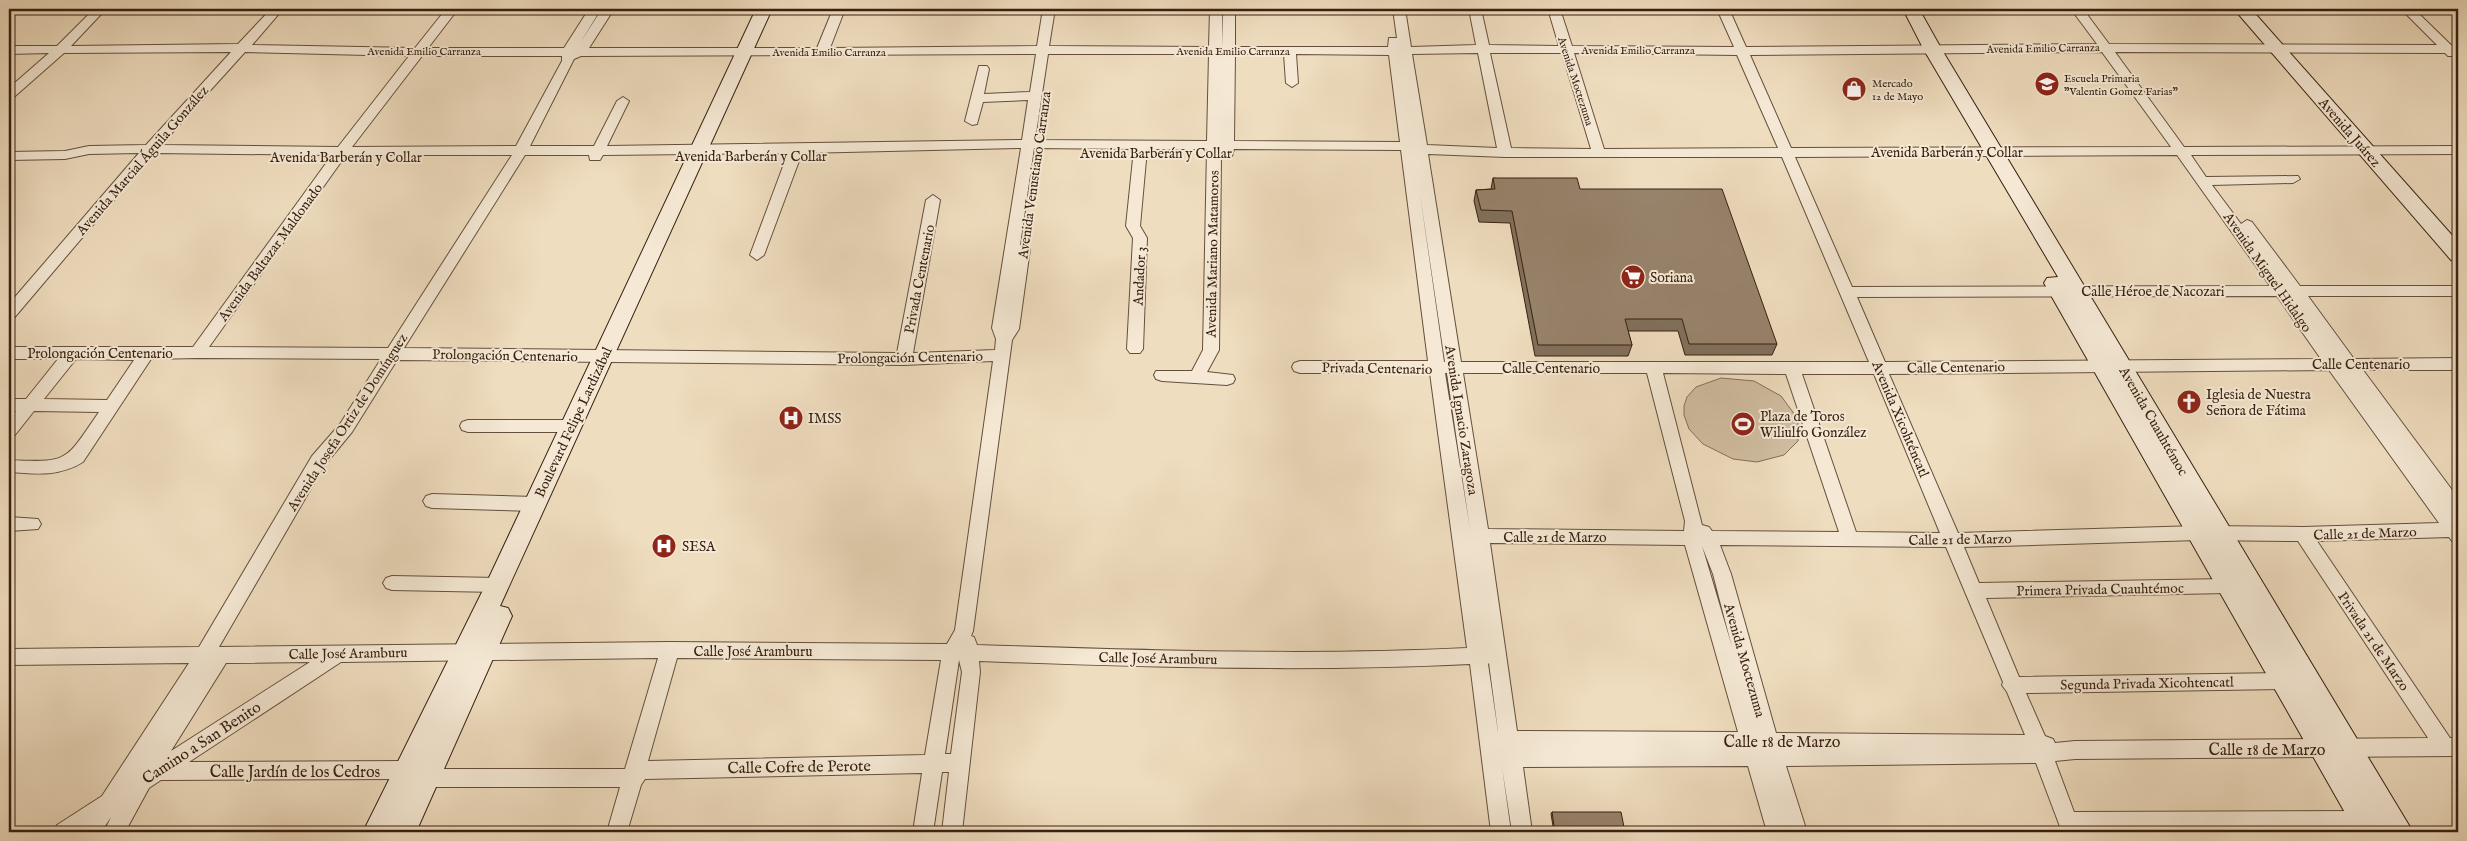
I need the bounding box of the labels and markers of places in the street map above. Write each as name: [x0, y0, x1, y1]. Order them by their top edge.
school or university icon: Escuela Primaria "Valentin Gomez Farias": [2034, 71, 2060, 97]
place label: Escuela Primaria "Valentin Gomez Farias": [2064, 72, 2178, 99]
shop icon: Mercado 12 de Mayo: [1841, 76, 1867, 102]
place label: Mercado 12 de Mayo: [1872, 77, 1923, 104]
supermarket icon: Soriana: [1620, 264, 1646, 290]
place label: Soriana: [1650, 269, 1694, 287]
place label: Iglesia de Nuestra Señora de Fátima: [2206, 386, 2312, 420]
church icon: Iglesia de Nuestra Señora de Fátima: [2176, 389, 2202, 415]
hospital icon: IMSS: [778, 405, 804, 431]
place label: Plaza de Toros Wiliulfo González: [1760, 408, 1867, 442]
place label: IMSS: [808, 410, 842, 428]
sports icon: Plaza de Toros Wiliulfo González: [1730, 411, 1756, 437]
hospital icon: SESA: [651, 533, 677, 559]
place label: SESA: [682, 538, 716, 556]

